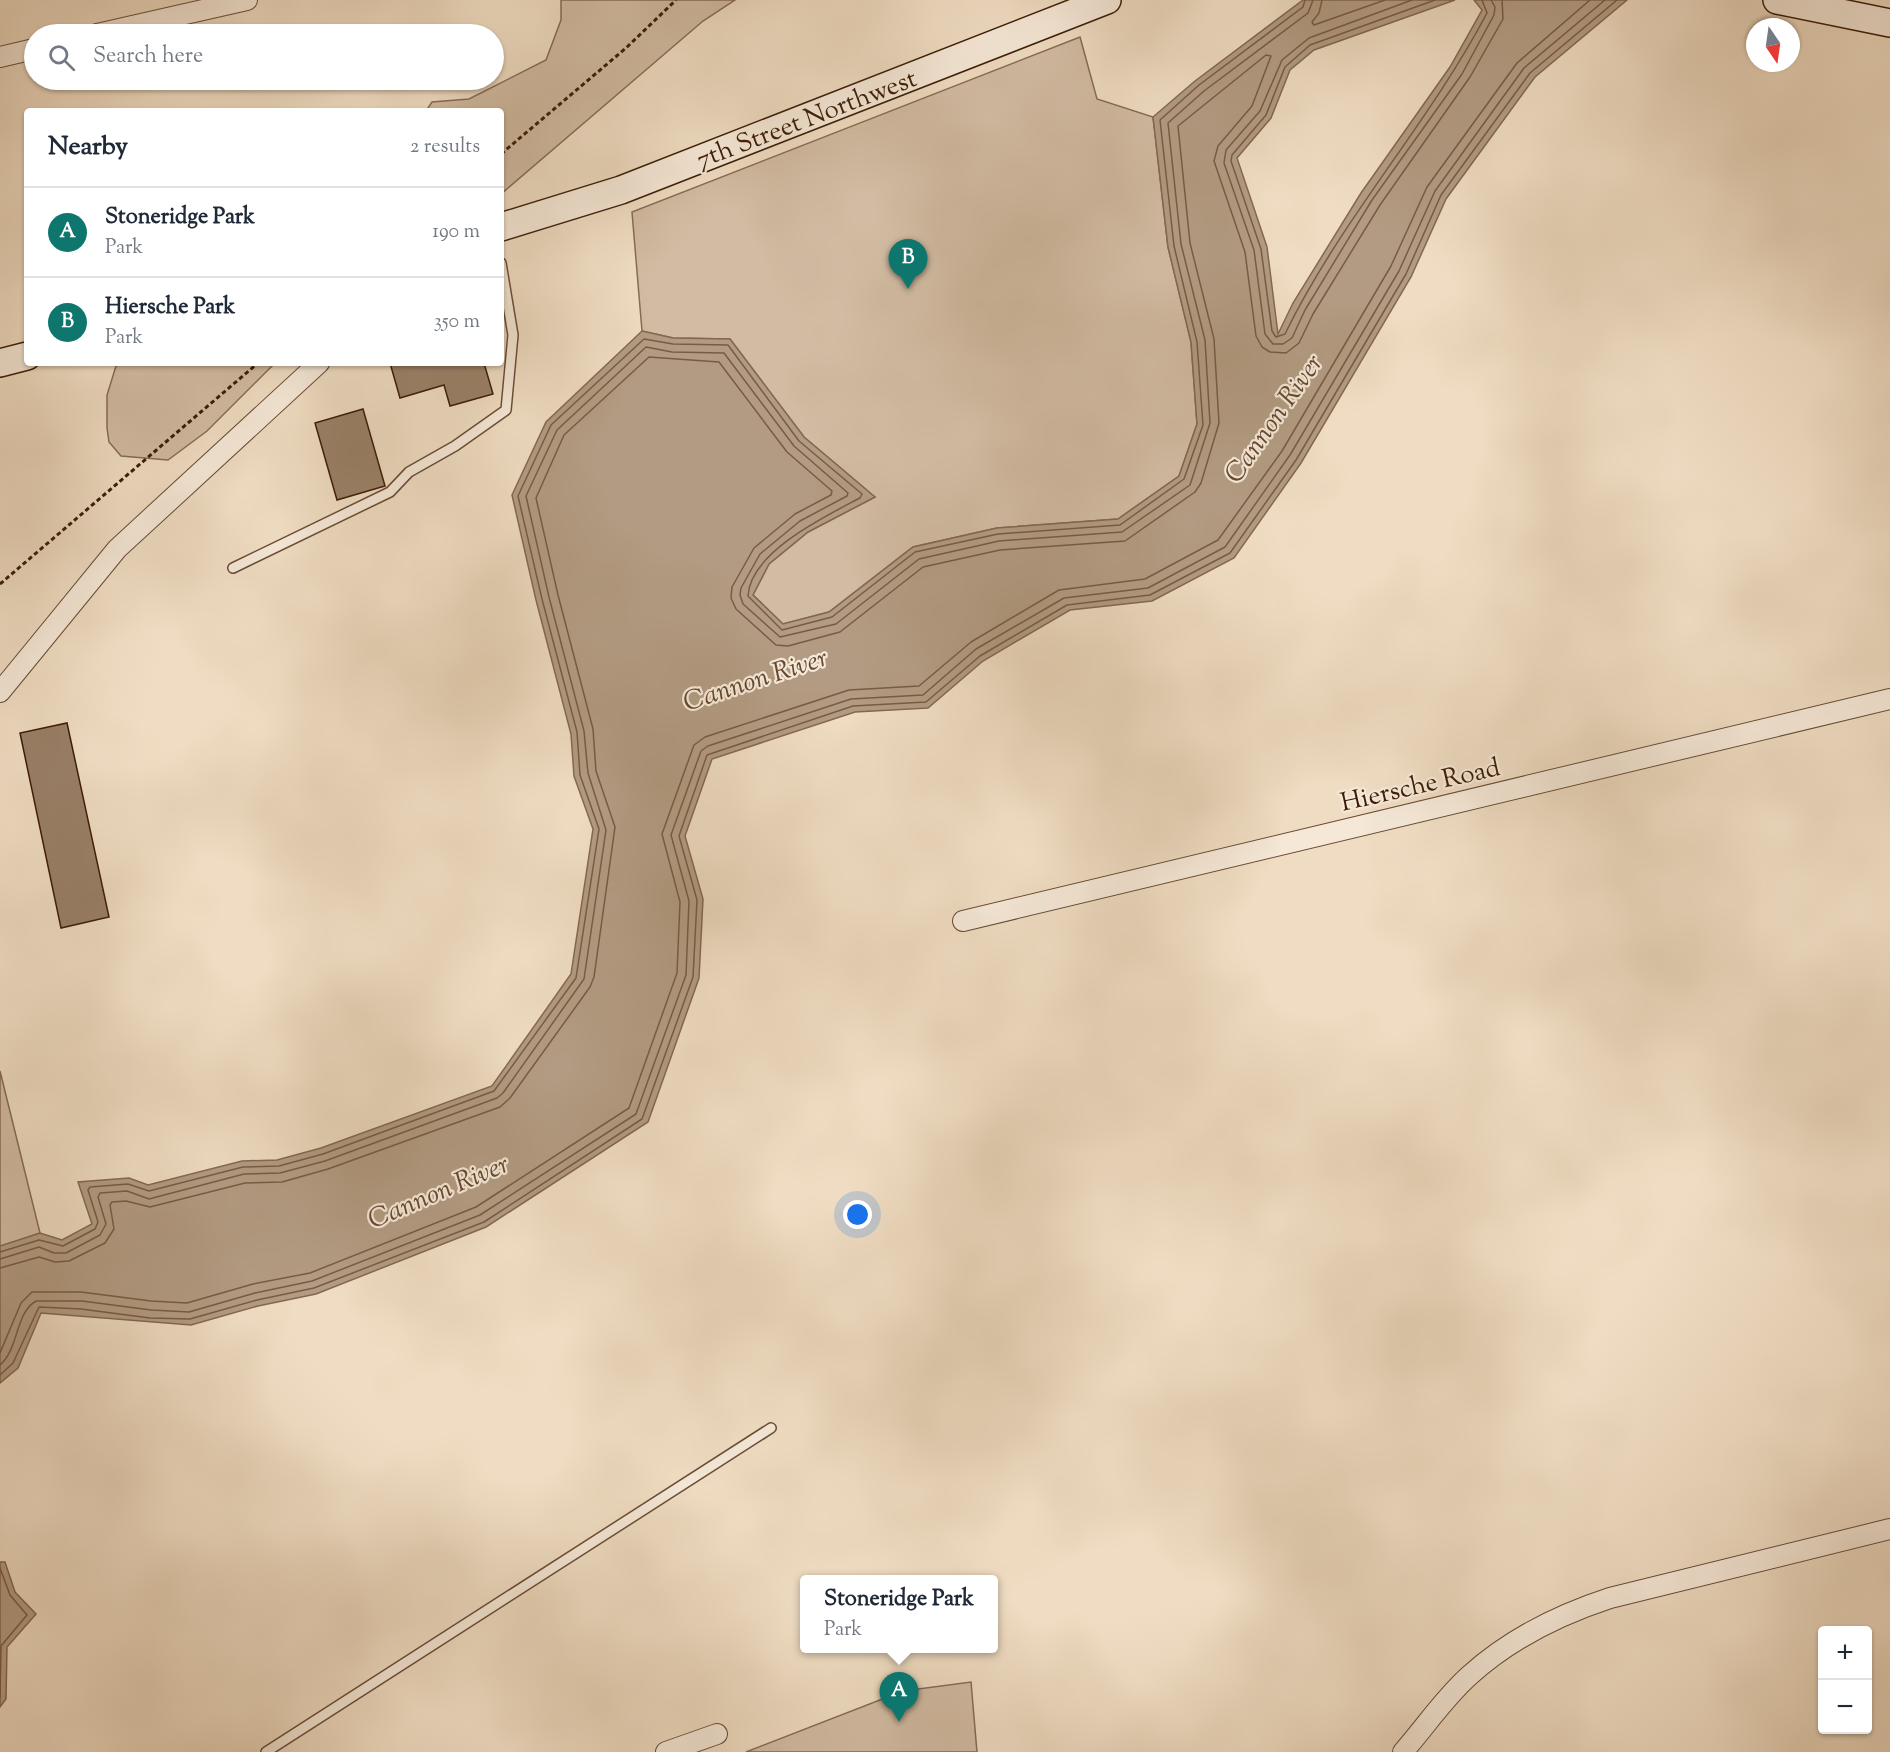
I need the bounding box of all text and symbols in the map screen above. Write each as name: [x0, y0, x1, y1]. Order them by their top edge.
north arrow: [1746, 18, 1800, 72]
search box: [24, 24, 504, 90]
icon: search: [45, 41, 78, 74]
text: Search here: [93, 41, 203, 73]
street label: 7th Street Northwest: [691, 61, 923, 179]
text: Nearby: [48, 129, 128, 166]
text: 2 results: [410, 133, 480, 162]
text: Stoneridge Park: [105, 202, 255, 234]
text: A: [59, 218, 76, 247]
text: 190 m: [432, 218, 480, 247]
text: Park: [105, 234, 143, 263]
pin: B: [888, 240, 928, 289]
text: Hiersche Park: [105, 292, 235, 324]
text: B: [61, 308, 74, 337]
text: 350 m: [434, 308, 480, 337]
text: Park: [105, 324, 143, 353]
water label: Cannon River: [1216, 347, 1334, 492]
water label: Cannon River: [679, 640, 833, 723]
street label: Hiersche Road: [1337, 750, 1504, 823]
water label: Cannon River: [362, 1146, 516, 1241]
your location: [843, 1200, 872, 1229]
popup: [800, 1575, 998, 1653]
text: Stoneridge Park: [824, 1584, 974, 1616]
text: Park: [824, 1616, 862, 1645]
map controls: [1818, 1626, 1872, 1734]
button: +: [1818, 1626, 1872, 1680]
pin: A: [880, 1672, 918, 1722]
button: −: [1818, 1680, 1872, 1734]

